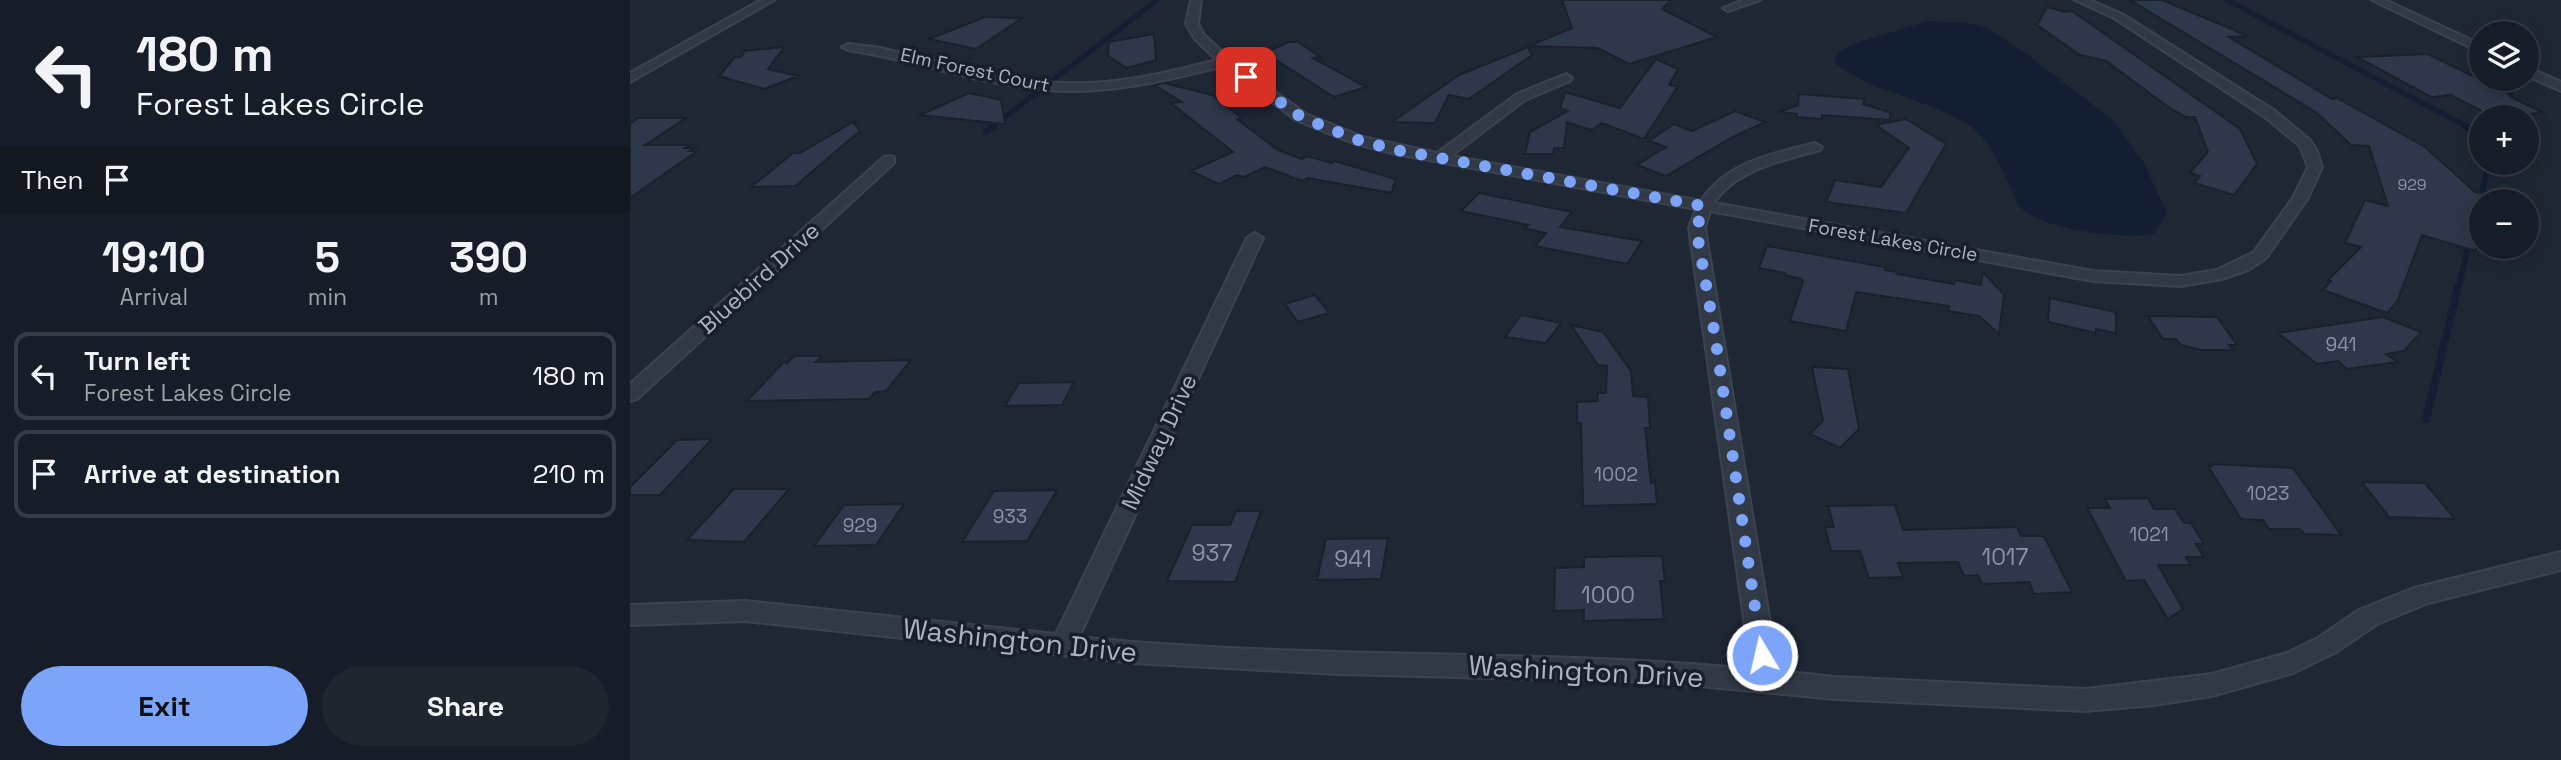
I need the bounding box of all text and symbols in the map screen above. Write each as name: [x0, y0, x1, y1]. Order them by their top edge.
map controls: [2469, 21, 2539, 259]
button: layers: [2469, 21, 2539, 91]
text: 180 m: [136, 23, 274, 85]
icon: left: [21, 28, 112, 119]
street label: Elm Forest Court: [898, 42, 1052, 98]
pin: [1216, 47, 1276, 107]
icon: arrive: [1227, 58, 1265, 96]
text: Forest Lakes Circle: [136, 84, 425, 124]
button: +: [2469, 105, 2539, 175]
icon: arrive: [98, 161, 136, 199]
text: Then: [21, 163, 84, 197]
house number: 929: [2397, 174, 2427, 195]
button: −: [2469, 189, 2539, 259]
street label: Forest Lakes Circle: [1806, 213, 1980, 267]
street label: Bluebird Drive: [692, 216, 826, 340]
text: 19:10: [102, 231, 206, 284]
text: 5: [315, 231, 340, 284]
text: 390: [449, 231, 528, 284]
text: Arrival: [120, 282, 188, 312]
text: min: [308, 282, 347, 312]
text: m: [479, 282, 498, 312]
house number: 941: [2326, 332, 2356, 357]
text: Turn left: [84, 344, 191, 378]
icon: left: [25, 357, 63, 395]
text: 180 m: [532, 359, 605, 393]
street label: Midway Drive: [1114, 369, 1204, 515]
text: Forest Lakes Circle: [84, 378, 292, 408]
icon: arrive: [25, 455, 63, 493]
text: Arrive at destination: [84, 457, 341, 491]
text: 210 m: [533, 457, 605, 491]
house number: 1002: [1594, 462, 1638, 487]
house number: 1023: [2247, 481, 2290, 506]
house number: 933: [993, 504, 1027, 529]
house number: 929: [843, 513, 877, 538]
house number: 1021: [2129, 522, 2169, 547]
house number: 937: [1192, 538, 1232, 568]
house number: 1017: [1982, 542, 2028, 572]
house number: 941: [1334, 544, 1372, 574]
house number: 1000: [1581, 580, 1635, 610]
street label: Washington Drive: [901, 610, 1139, 670]
position arrow: [1725, 618, 1799, 692]
street label: Washington Drive: [1468, 647, 1704, 695]
button: Exit: [21, 666, 308, 746]
button: Share: [322, 666, 609, 746]

